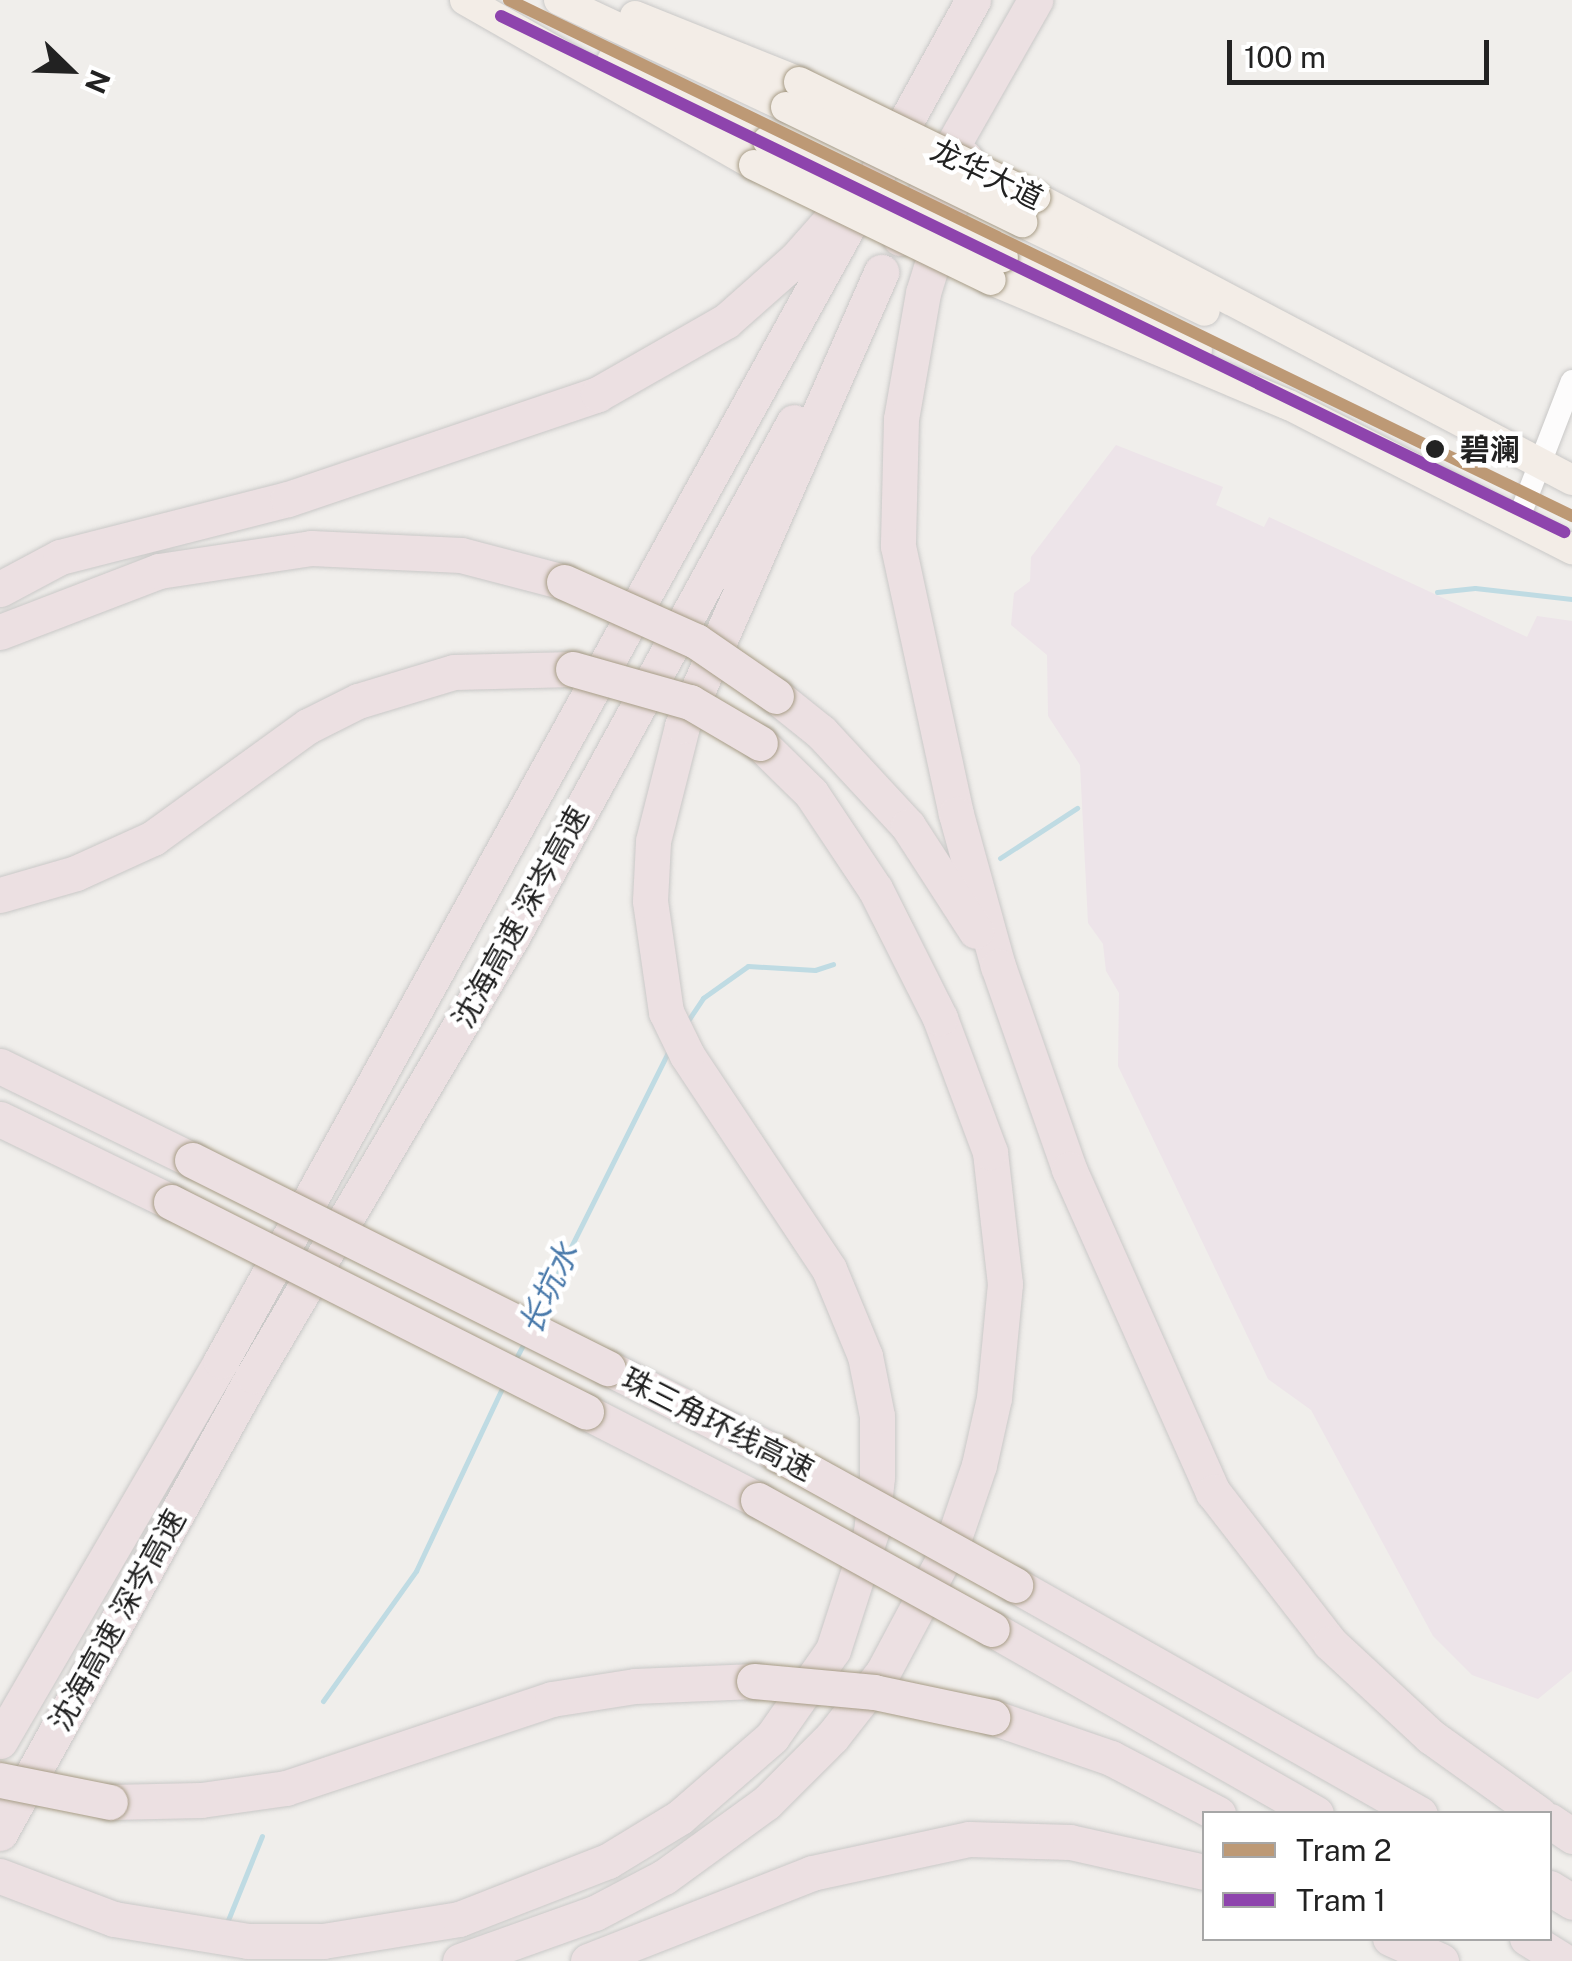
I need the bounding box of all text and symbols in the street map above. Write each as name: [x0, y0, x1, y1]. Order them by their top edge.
north arrow: [20, 20, 120, 120]
scale bar: [1232, 20, 1494, 82]
text: 100 m: [1244, 39, 1326, 75]
text: N: [79, 65, 118, 98]
street label: 龙华大道: [925, 132, 1049, 216]
place label: 碧澜: [1460, 431, 1520, 467]
marker: 碧澜: [1419, 433, 1451, 465]
street label: 沈海高速 深岑高速: [444, 800, 596, 1034]
water label: 长坑水: [511, 1237, 587, 1341]
street label: 珠三角环线高速: [616, 1360, 820, 1488]
street label: 沈海高速 深岑高速: [41, 1503, 193, 1737]
legend: [1202, 1811, 1552, 1941]
text: Tram 2: [1296, 1832, 1392, 1868]
text: Tram 1: [1296, 1882, 1386, 1918]

